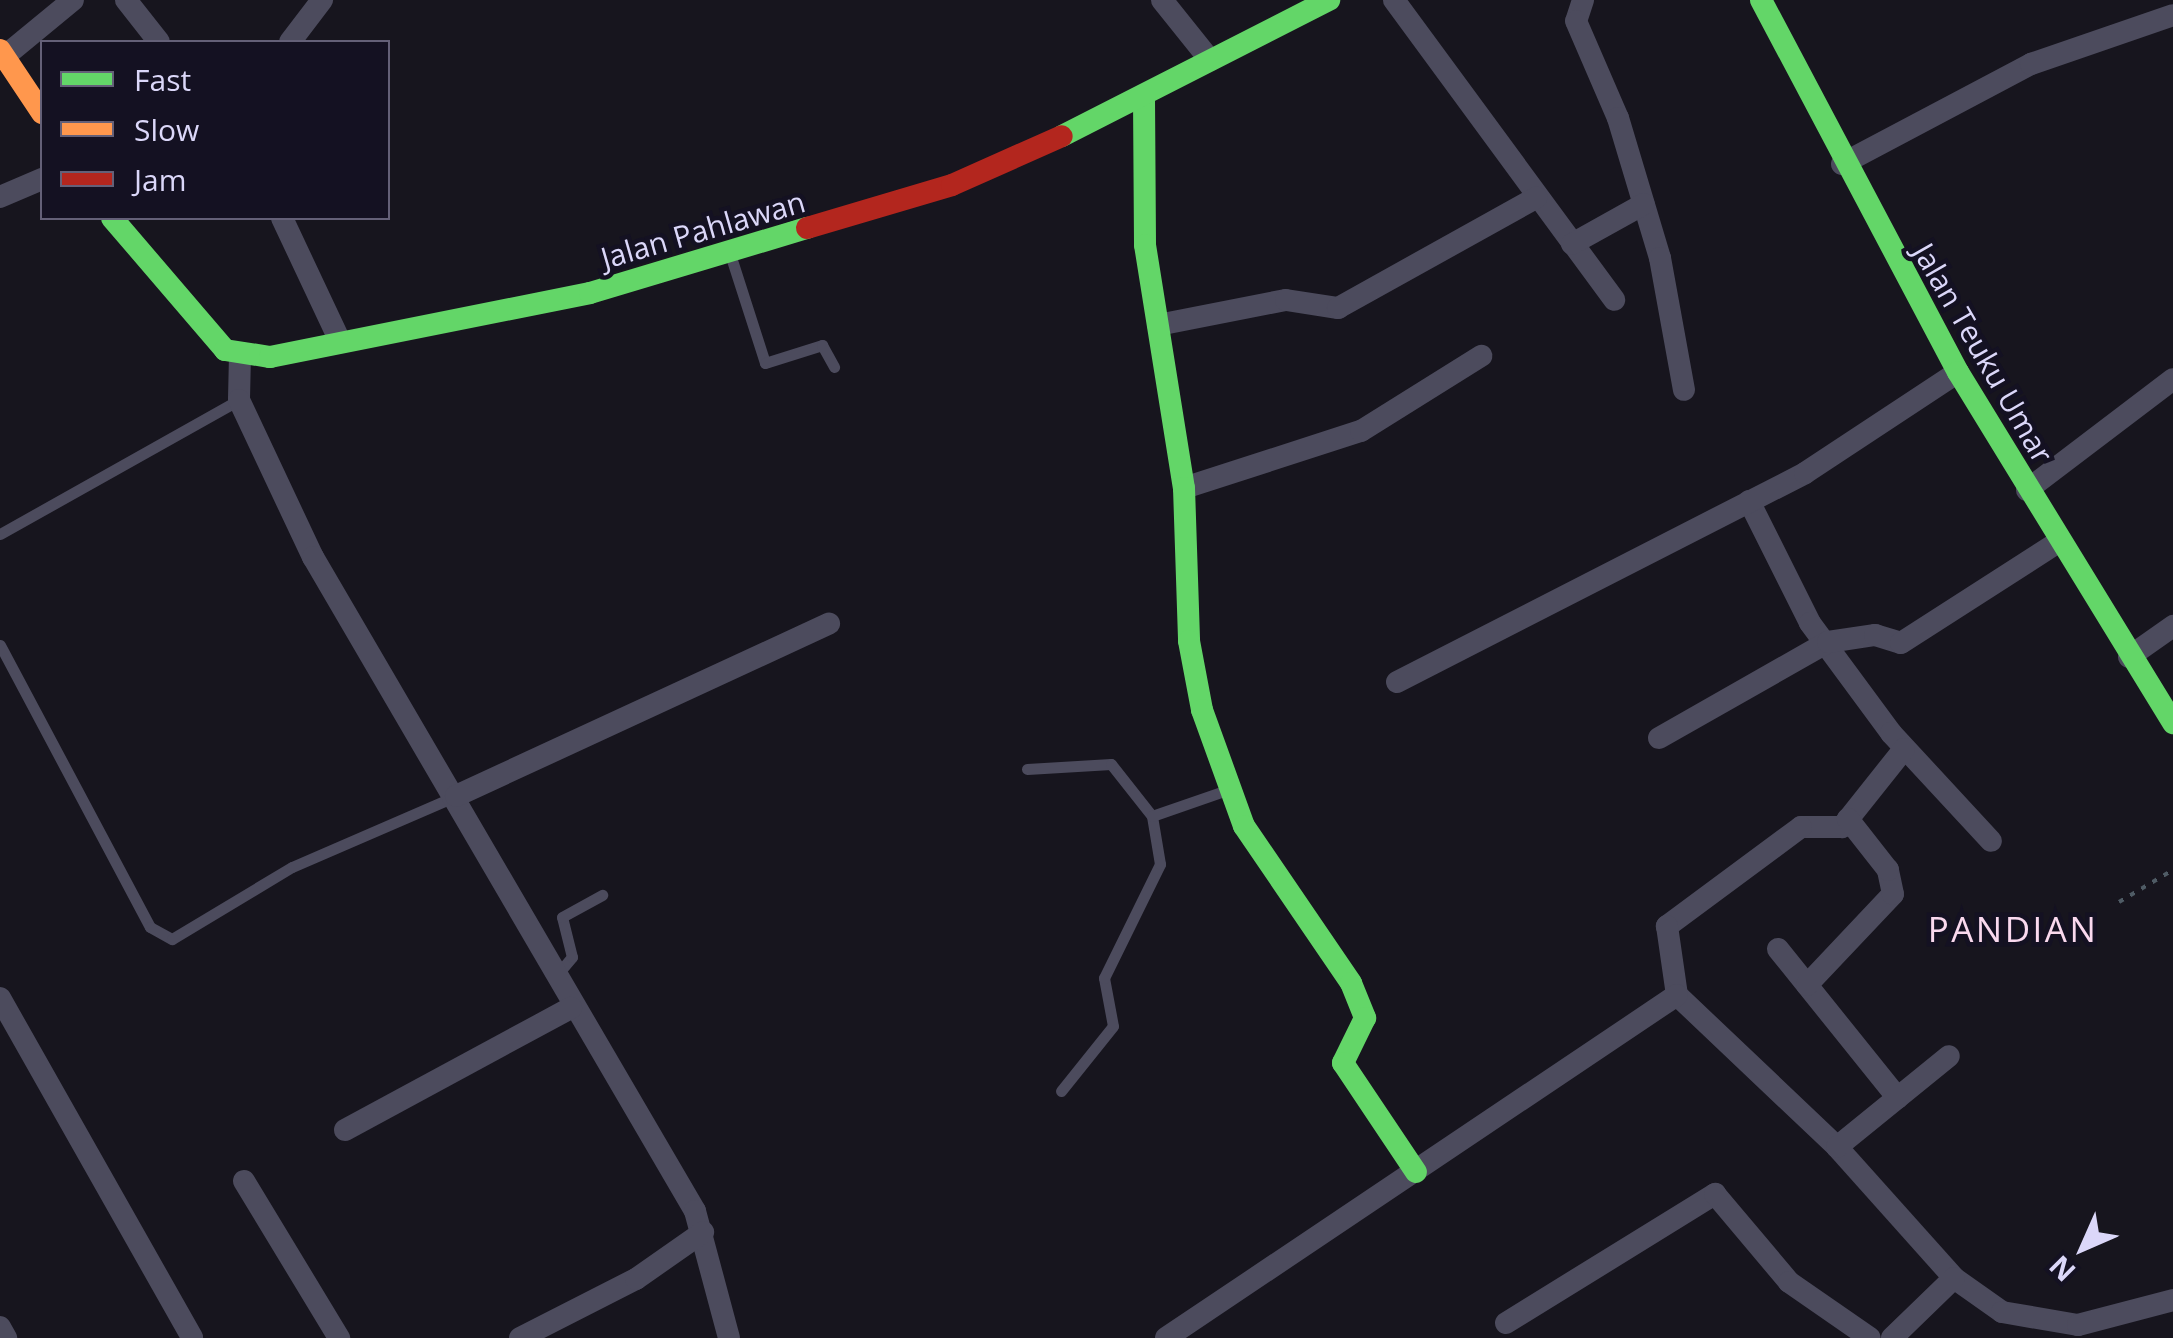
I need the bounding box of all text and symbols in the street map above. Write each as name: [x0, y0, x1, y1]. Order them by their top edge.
legend: [40, 40, 390, 220]
text: Fast: [134, 59, 191, 100]
text: Slow: [134, 109, 199, 150]
text: Jam: [134, 159, 187, 200]
street label: Jalan Pahlawan: [597, 184, 809, 276]
street label: Jalan Teuku Umar: [1906, 237, 2060, 469]
district label: PANDIAN: [1928, 908, 2098, 950]
north arrow: [2033, 1198, 2133, 1298]
text: N: [2040, 1248, 2083, 1291]

